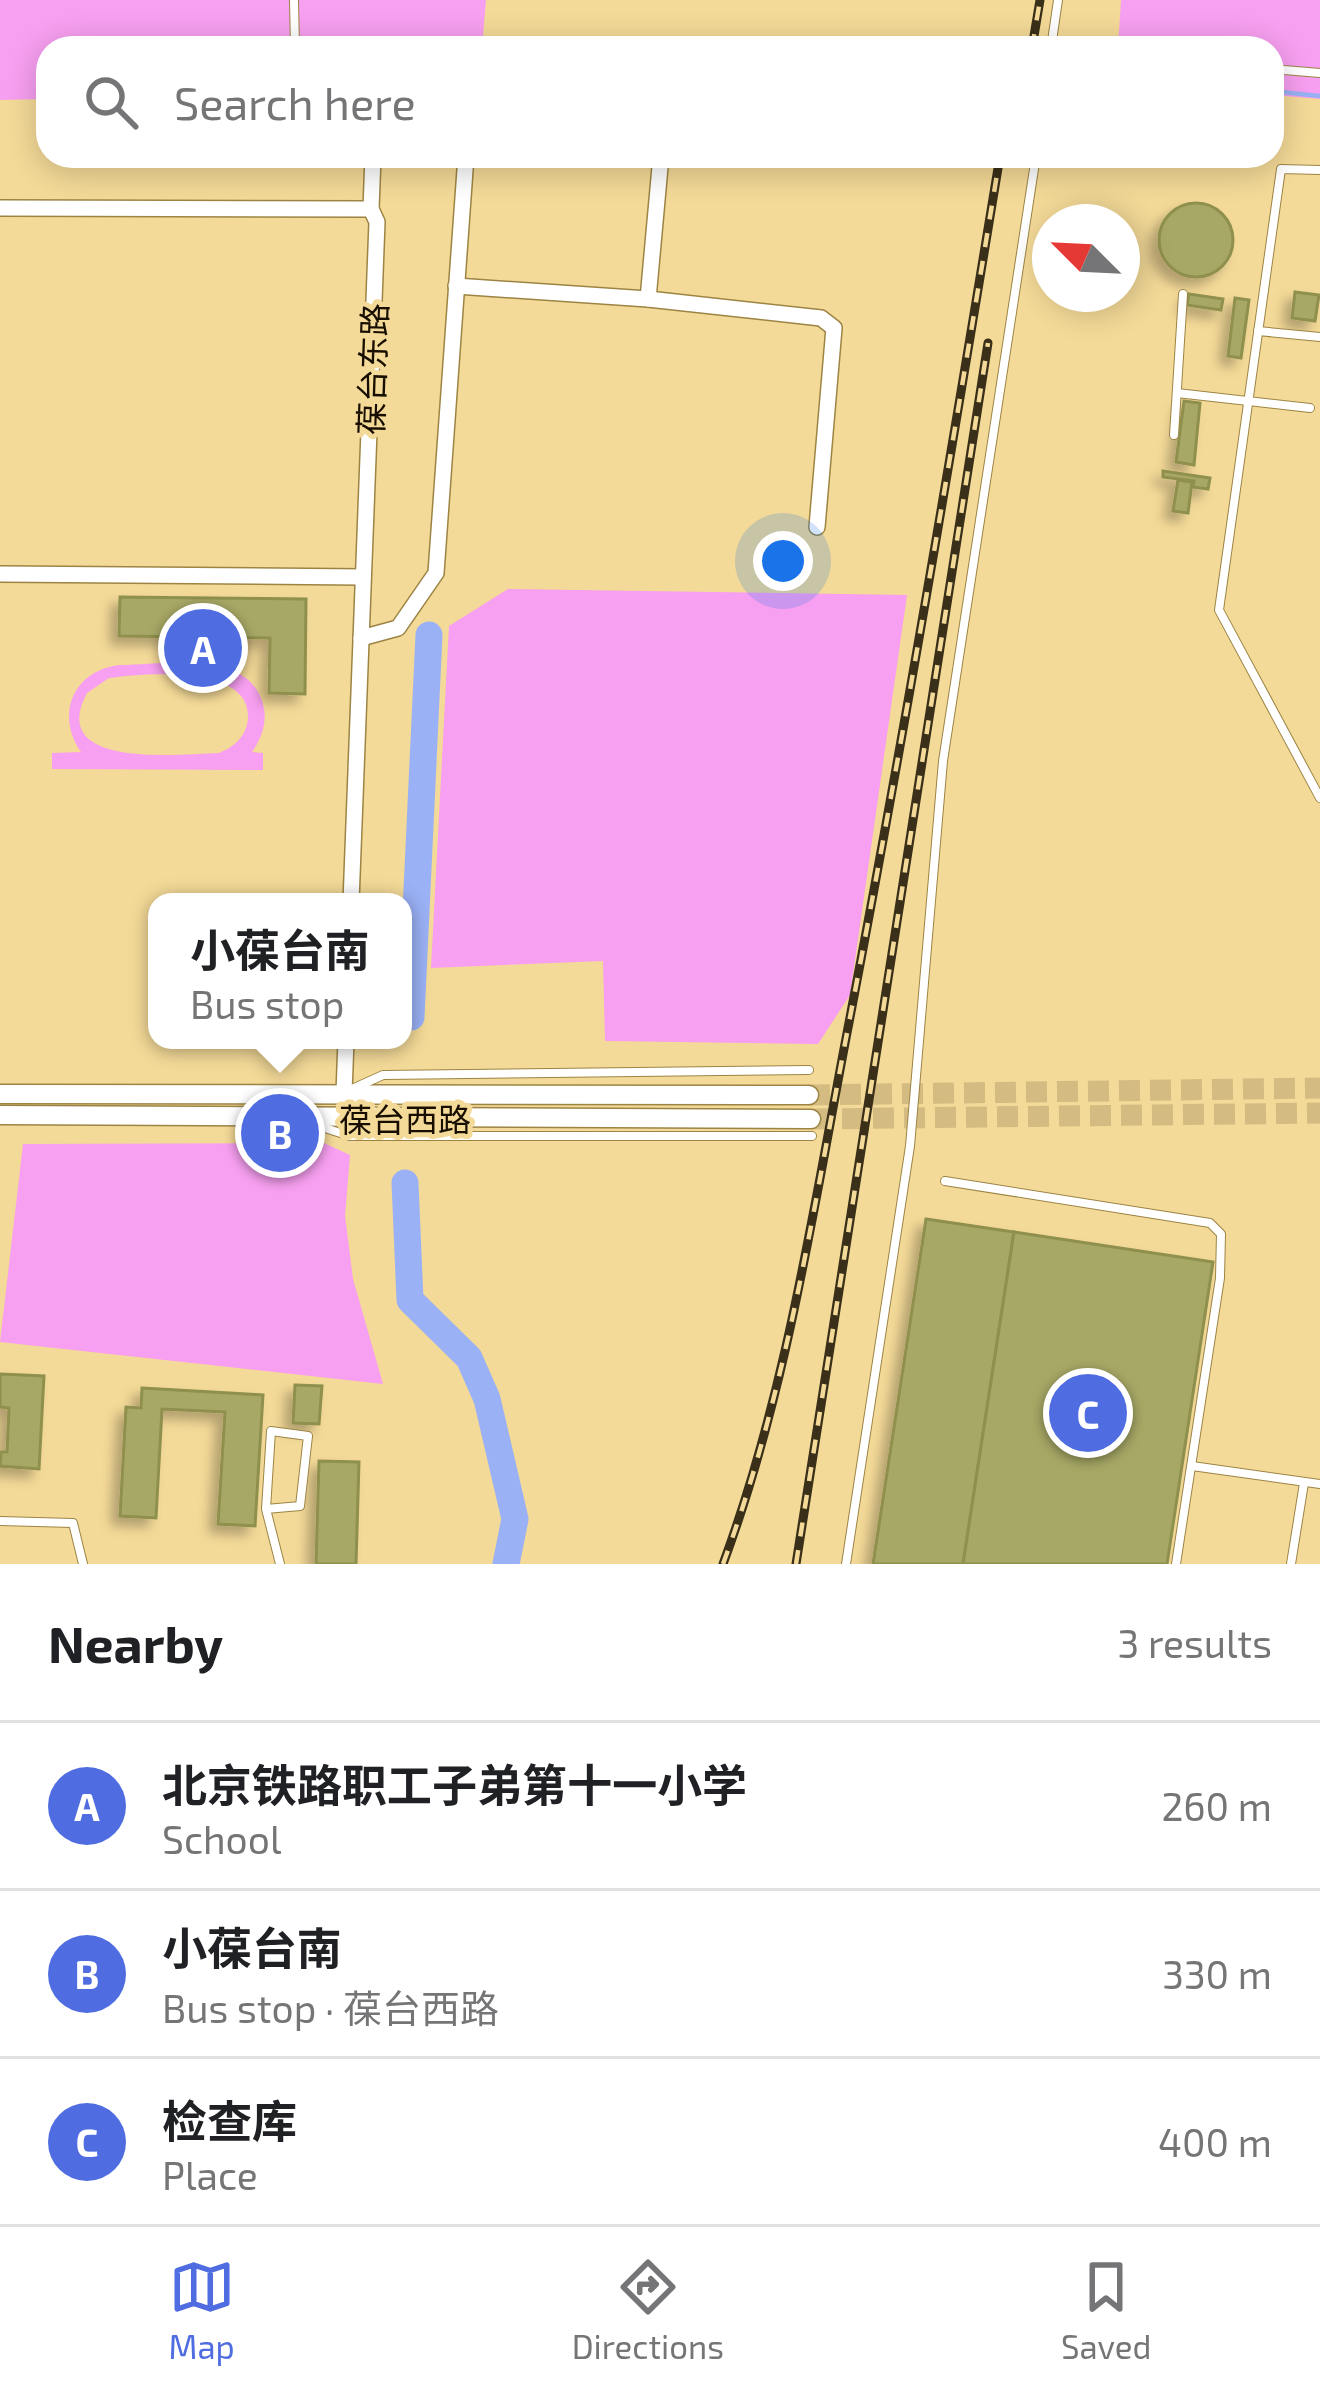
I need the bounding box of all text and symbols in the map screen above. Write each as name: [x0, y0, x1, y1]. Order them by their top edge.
search box: [36, 36, 1284, 168]
icon: search: [78, 69, 144, 135]
text: Search here: [174, 75, 416, 129]
north arrow: [1032, 204, 1140, 312]
street label: 葆台东路: [350, 302, 394, 436]
your location: [753, 531, 813, 591]
pin: A: [164, 603, 242, 693]
popup: [148, 893, 412, 1049]
text: 小葆台南: [190, 922, 370, 976]
text: Bus stop: [190, 980, 344, 1027]
pin: B: [241, 1088, 319, 1178]
street label: 葆台西路: [339, 1099, 471, 1139]
pin: C: [1049, 1368, 1127, 1458]
text: Nearby: [48, 1612, 223, 1673]
text: 3 results: [1118, 1619, 1272, 1666]
text: 北京铁路职工子弟第十一小学: [162, 1757, 747, 1811]
text: A: [74, 1782, 100, 1829]
text: 260 m: [1161, 1782, 1272, 1829]
text: School: [162, 1815, 282, 1862]
text: 小葆台南: [162, 1920, 342, 1974]
text: B: [75, 1950, 99, 1997]
text: 330 m: [1162, 1950, 1272, 1997]
text: Bus stop · 葆台西路: [162, 1984, 499, 2031]
text: 检查库: [162, 2093, 297, 2147]
text: C: [76, 2118, 98, 2165]
text: 400 m: [1158, 2118, 1272, 2165]
text: Place: [162, 2151, 258, 2198]
tab: Map: [169, 2254, 235, 2366]
tab: Directions: [572, 2254, 724, 2366]
tab: Saved: [1061, 2254, 1151, 2366]

